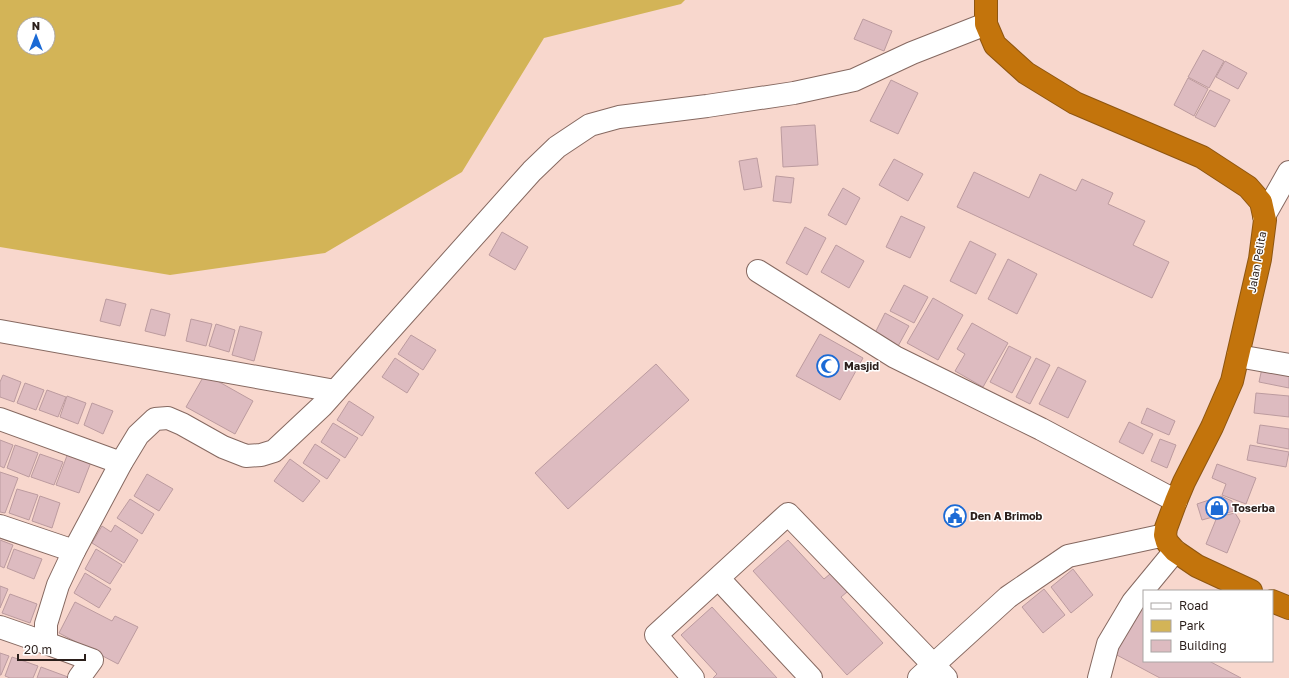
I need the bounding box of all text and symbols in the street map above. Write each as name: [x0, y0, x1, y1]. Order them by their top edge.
north arrow: [16, 16, 56, 56]
text: N: [32, 19, 40, 32]
street label: Jalan Pelita: [1245, 230, 1268, 294]
mosque icon: Masjid: [815, 353, 841, 379]
place label: Masjid: [844, 359, 879, 372]
shop icon: Toserba: [1204, 495, 1230, 521]
place label: Toserba: [1232, 501, 1275, 514]
public building icon: Den A Brimob: [942, 503, 968, 529]
place label: Den A Brimob: [970, 509, 1043, 522]
legend: [1143, 590, 1273, 662]
text: Road: [1179, 598, 1208, 613]
text: Park: [1179, 618, 1205, 633]
scale bar: [18, 636, 85, 662]
text: Building: [1179, 638, 1227, 653]
text: 20 m: [24, 642, 52, 657]

